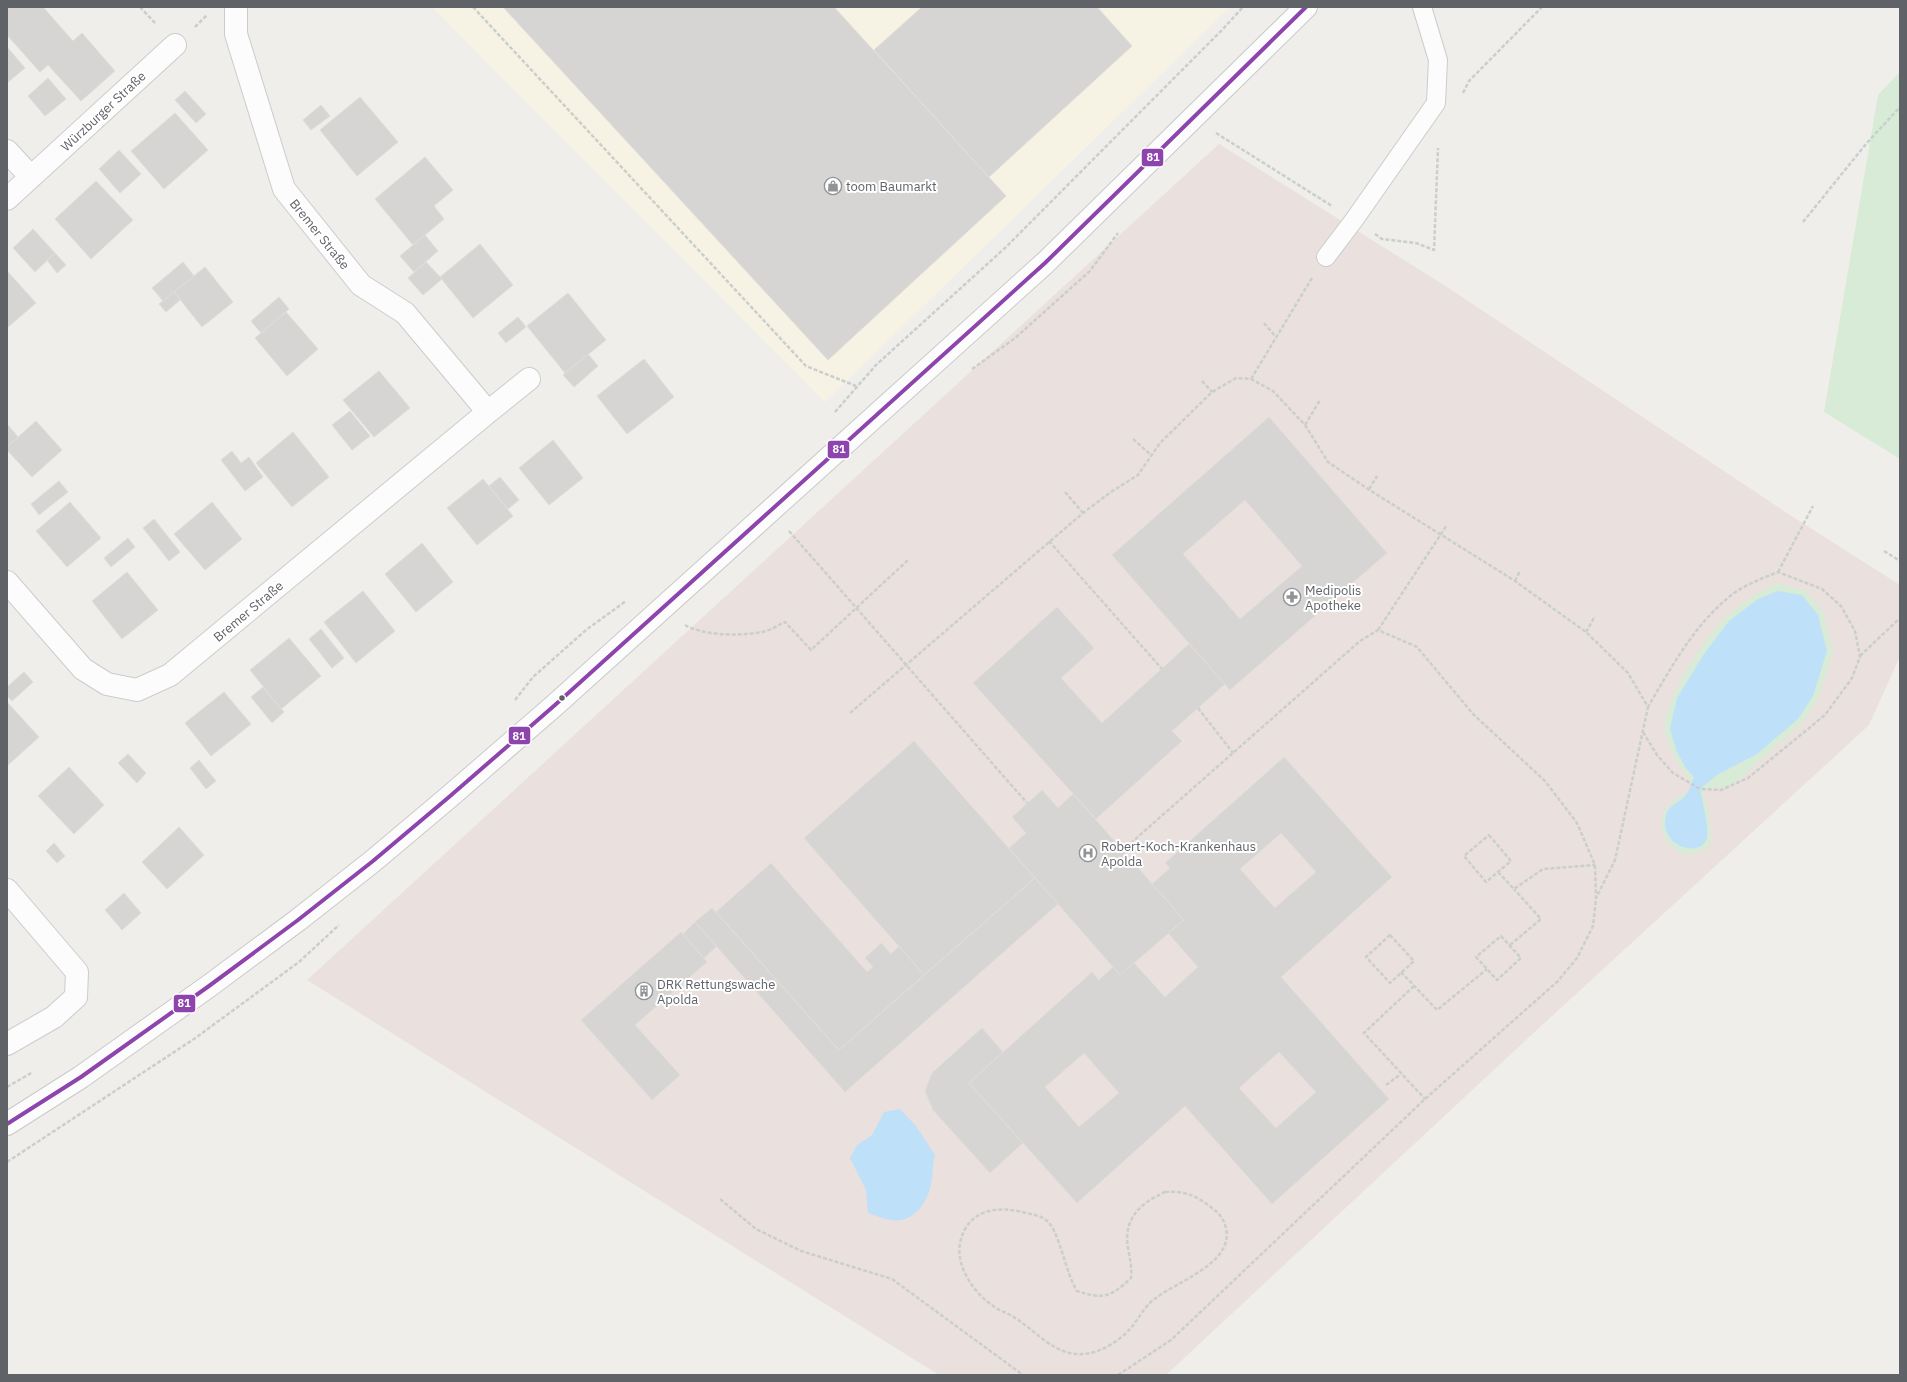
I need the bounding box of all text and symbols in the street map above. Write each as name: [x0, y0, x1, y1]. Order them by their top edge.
street label: Würzburger Straße: [57, 68, 149, 155]
line badge: 81: [1141, 148, 1164, 167]
text: 81: [1146, 150, 1160, 164]
shop icon: toom Baumarkt: [823, 176, 843, 196]
place label: toom Baumarkt: [846, 178, 937, 195]
street label: Bremer Straße: [286, 196, 353, 273]
line badge: 81: [827, 440, 850, 459]
text: 81: [832, 442, 846, 456]
street label: Bremer Straße: [210, 577, 287, 646]
place label: Medipolis Apotheke: [1305, 582, 1361, 614]
pharmacy icon: Medipolis Apotheke: [1282, 587, 1302, 607]
unlabelled marker: [557, 693, 567, 703]
line badge: 81: [508, 726, 531, 745]
text: 81: [512, 729, 526, 743]
place label: Robert-Koch-Krankenhaus Apolda: [1101, 838, 1256, 870]
hospital icon: Robert-Koch-Krankenhaus Apolda: [1078, 843, 1098, 863]
place label: DRK Rettungswache Apolda: [657, 976, 775, 1008]
building icon: DRK Rettungswache Apolda: [634, 981, 654, 1001]
line badge: 81: [173, 994, 196, 1013]
text: 81: [177, 996, 191, 1010]

